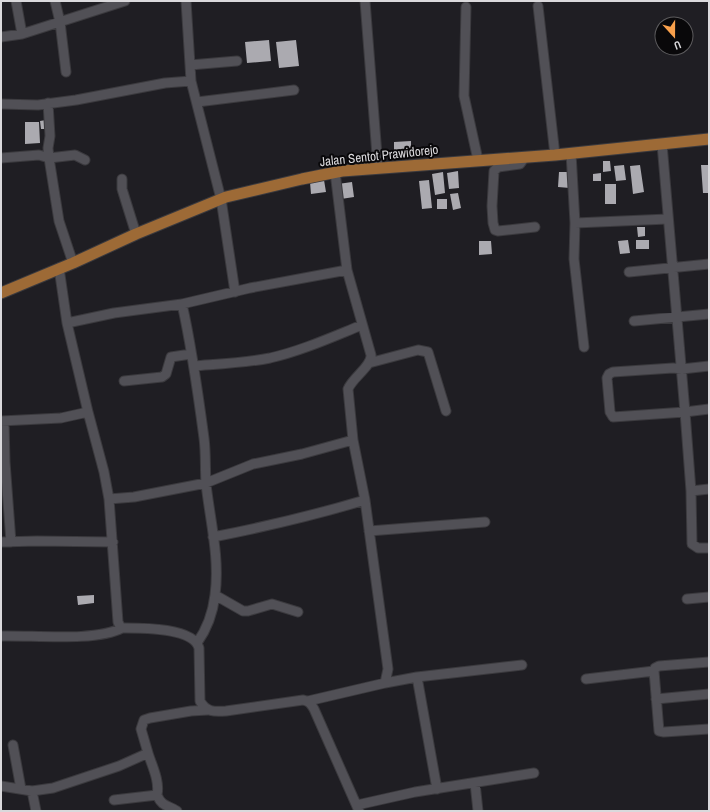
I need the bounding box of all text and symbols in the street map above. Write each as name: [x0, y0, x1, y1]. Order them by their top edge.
north arrow: [654, 16, 694, 56]
text: U: [672, 38, 683, 53]
street label: Jalan Sentot Prawidorejo: [319, 141, 439, 170]

